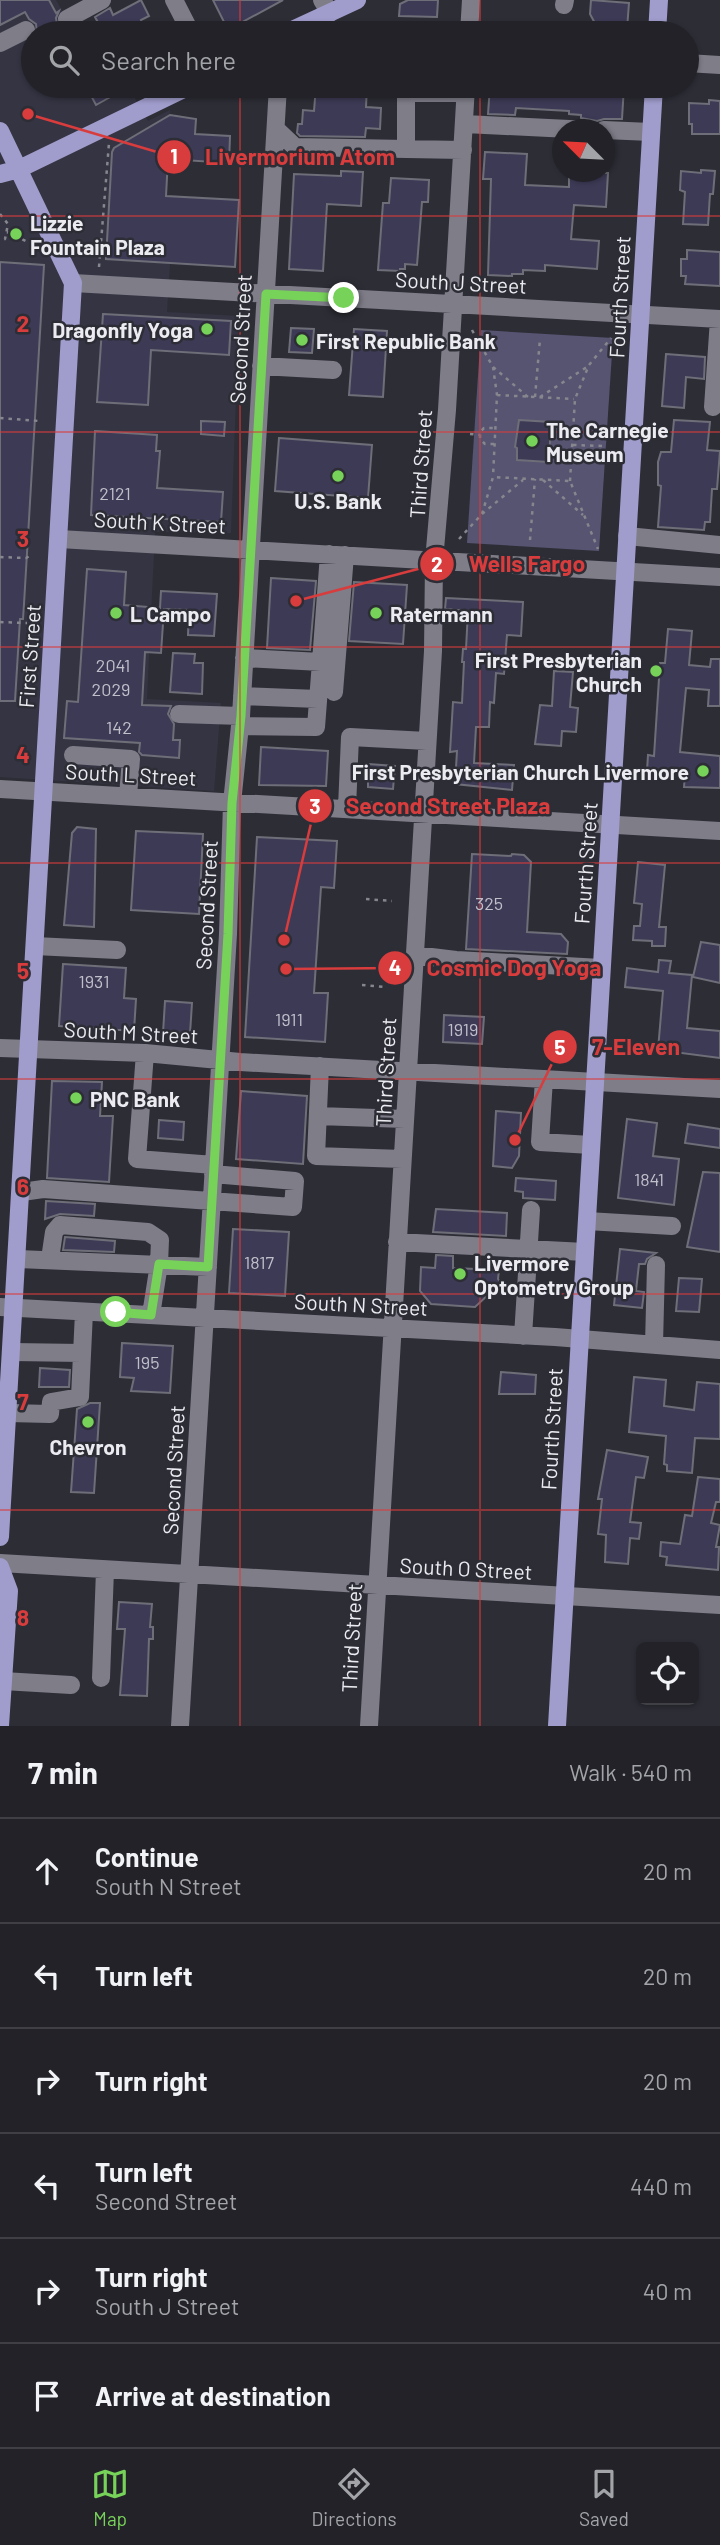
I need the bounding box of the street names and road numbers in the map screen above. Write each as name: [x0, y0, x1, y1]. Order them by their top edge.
street label: Fourth Street: [603, 235, 635, 359]
street label: South J Street: [395, 266, 527, 298]
street label: Second Street: [224, 273, 256, 405]
street label: Third Street: [404, 409, 436, 519]
street label: South K Street: [93, 506, 227, 538]
street label: First Street: [13, 603, 45, 709]
street label: South L Street: [65, 758, 197, 790]
street label: Fourth Street: [568, 801, 602, 925]
street label: Second Street: [190, 839, 222, 971]
street label: South M Street: [63, 1016, 199, 1048]
street label: Third Street: [370, 1017, 400, 1127]
street label: South N Street: [294, 1288, 428, 1320]
street label: Fourth Street: [535, 1367, 567, 1491]
street label: Second Street: [157, 1404, 189, 1536]
street label: South O Street: [399, 1552, 533, 1584]
street label: Third Street: [336, 1583, 366, 1693]

